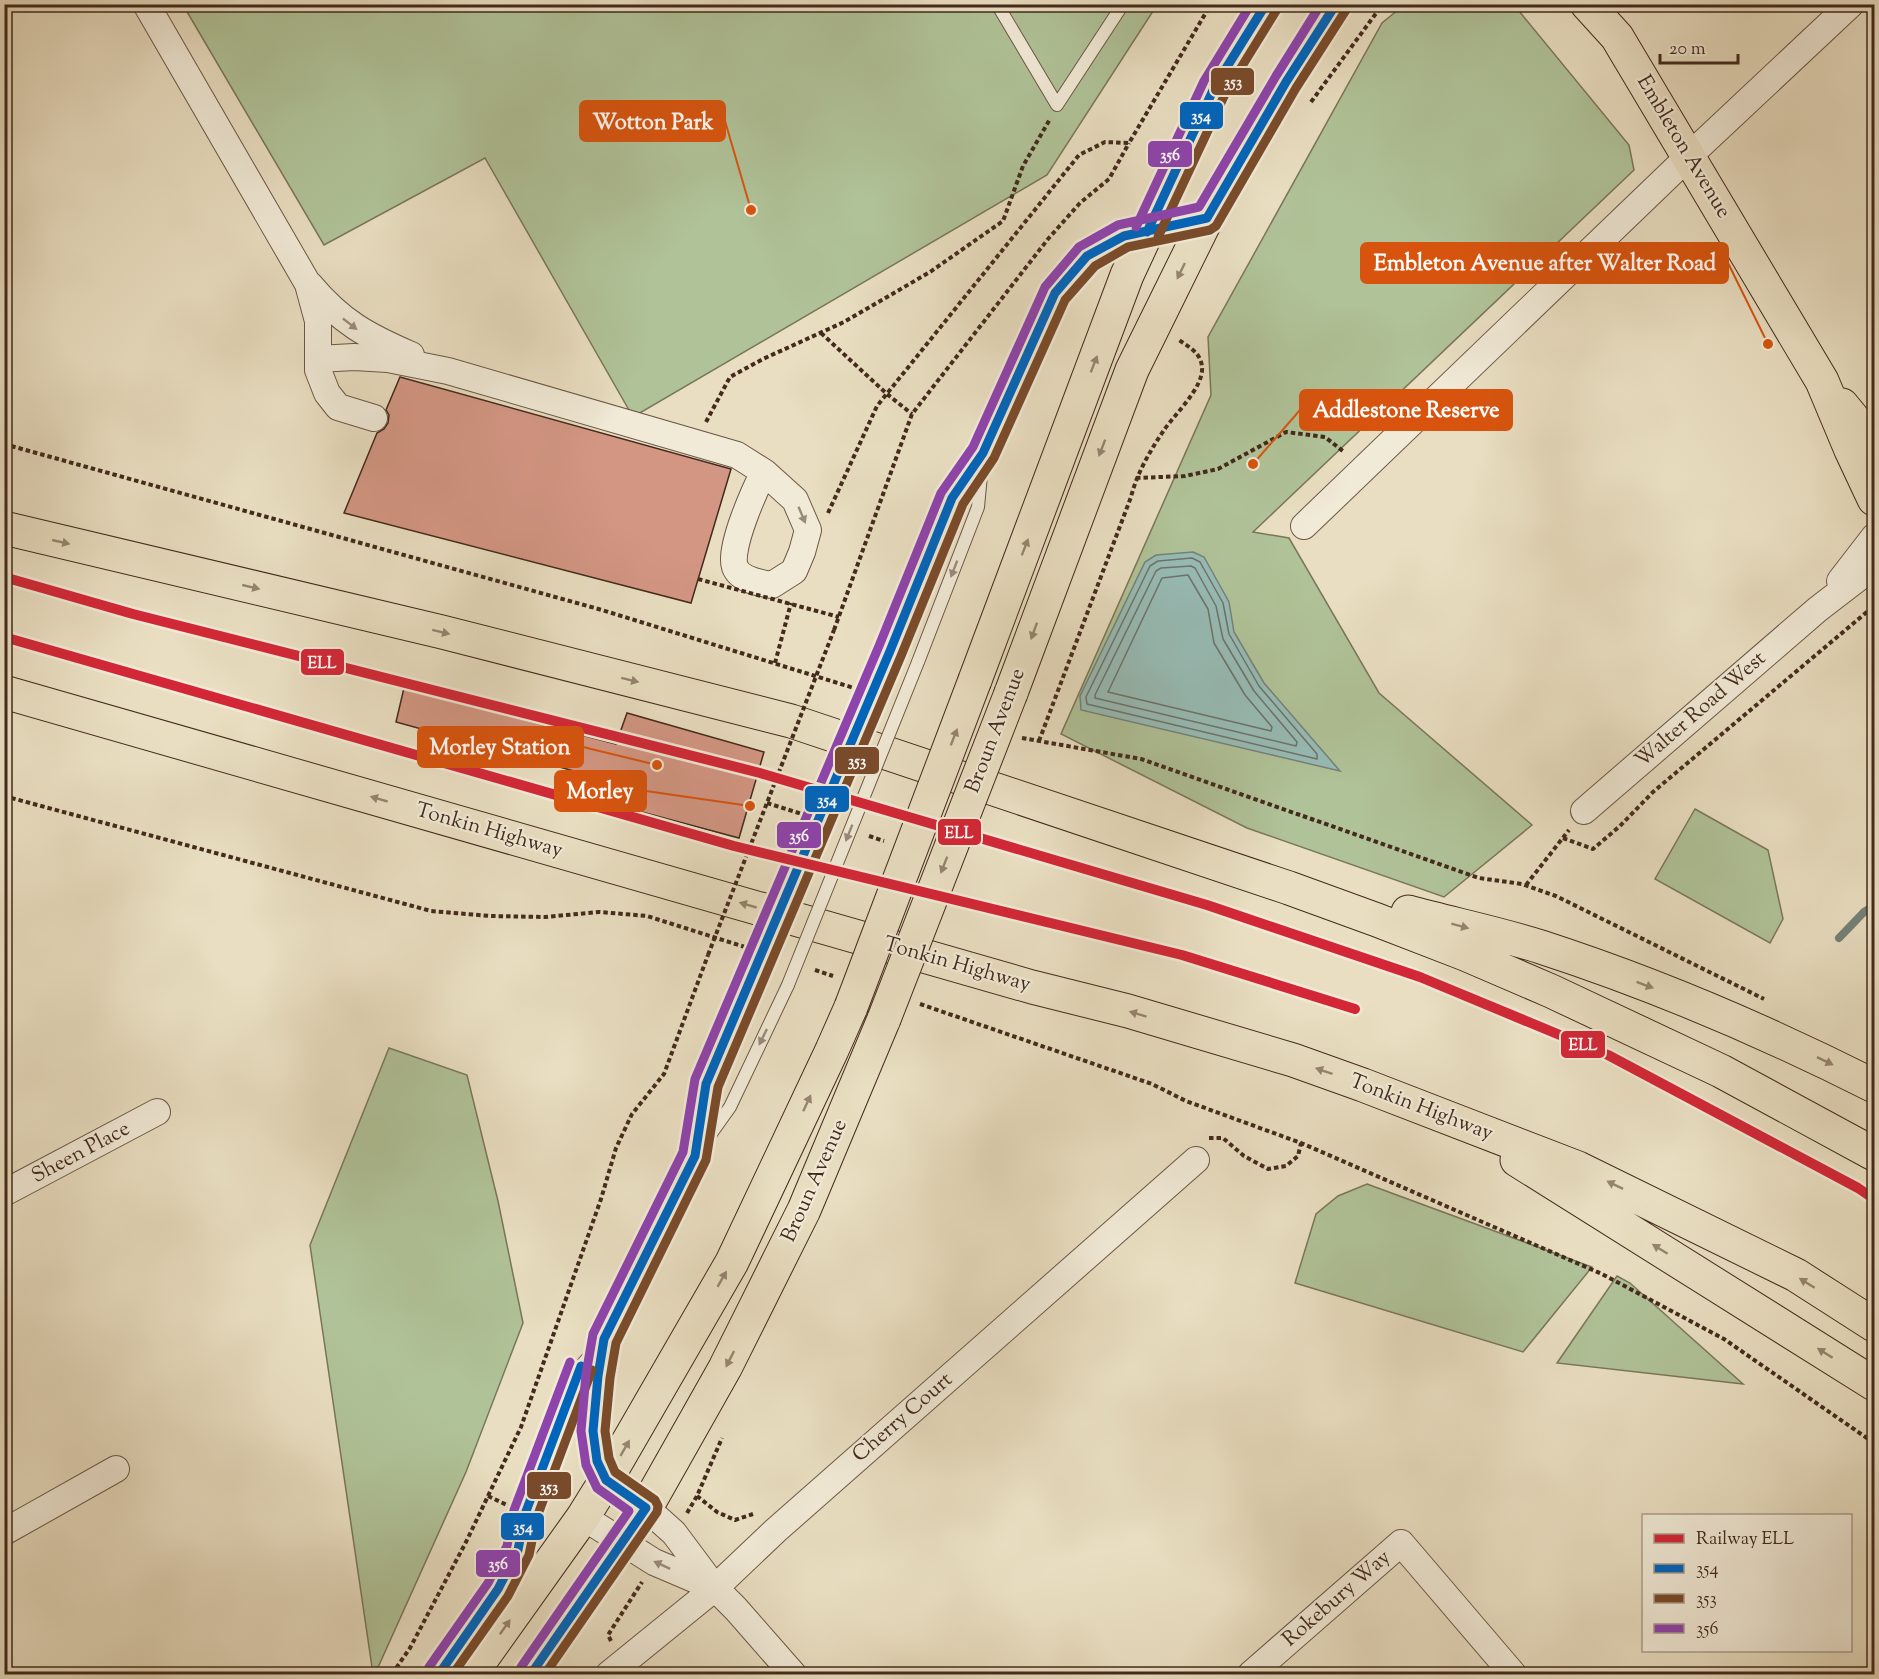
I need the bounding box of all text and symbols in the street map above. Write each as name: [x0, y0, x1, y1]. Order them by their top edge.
scale bar: [1660, 27, 1738, 65]
text: 20 m: [1669, 37, 1706, 63]
line badge: 353: [1210, 67, 1255, 96]
street label: Embleton Avenue: [1628, 70, 1738, 224]
text: 353: [1224, 72, 1243, 95]
callout: Wotton Park: [580, 101, 725, 141]
line badge: 354: [1179, 101, 1224, 130]
text: 354: [1191, 106, 1211, 129]
text: Wotton Park: [592, 108, 714, 140]
line badge: 356: [1147, 140, 1193, 168]
text: 356: [1160, 145, 1180, 168]
callout: Embleton Avenue after Walter Road: [1361, 243, 1728, 283]
text: Embleton Avenue after Walter Road: [1374, 249, 1717, 281]
one-way arrow: [1177, 262, 1186, 279]
one-way arrow: [342, 318, 358, 330]
one-way arrow: [1089, 355, 1099, 373]
callout: Addlestone Reserve: [1300, 390, 1512, 430]
text: Addlestone Reserve: [1312, 396, 1500, 428]
one-way arrow: [1097, 440, 1107, 458]
one-way arrow: [797, 506, 807, 524]
one-way arrow: [52, 537, 71, 547]
one-way arrow: [1021, 538, 1031, 556]
one-way arrow: [948, 561, 958, 579]
one-way arrow: [242, 582, 260, 592]
one-way arrow: [1028, 622, 1038, 640]
one-way arrow: [431, 628, 450, 638]
street label: Walter Road West: [1629, 645, 1773, 775]
line badge: ELL: [300, 648, 345, 676]
text: ELL: [308, 653, 337, 676]
street label: Broun Avenue: [958, 664, 1034, 798]
one-way arrow: [621, 676, 639, 685]
callout: Morley Station: [418, 727, 583, 767]
one-way arrow: [949, 727, 959, 745]
text: Morley Station: [430, 733, 570, 765]
line badge: 353: [834, 746, 880, 775]
text: 353: [848, 751, 867, 774]
callout: Morley: [555, 771, 646, 811]
text: Morley: [567, 777, 633, 809]
line badge: 354: [804, 785, 850, 813]
text: 354: [817, 790, 837, 813]
one-way arrow: [370, 794, 388, 803]
street label: Tonkin Highway: [412, 796, 566, 866]
line badge: ELL: [937, 818, 982, 846]
line badge: 356: [776, 821, 822, 849]
text: ELL: [945, 823, 974, 846]
one-way arrow: [844, 825, 854, 843]
text: 356: [789, 826, 809, 849]
one-way arrow: [939, 856, 948, 874]
one-way arrow: [739, 900, 757, 909]
one-way arrow: [1451, 922, 1469, 931]
street label: Tonkin Highway: [880, 930, 1034, 1000]
one-way arrow: [1636, 981, 1654, 990]
one-way arrow: [1129, 1009, 1147, 1018]
one-way arrow: [758, 1029, 767, 1046]
line badge: ELL: [1560, 1030, 1606, 1059]
text: ELL: [1569, 1035, 1598, 1058]
one-way arrow: [1816, 1057, 1833, 1066]
one-way arrow: [1315, 1066, 1333, 1076]
street label: Tonkin Highway: [1345, 1067, 1498, 1149]
one-way arrow: [803, 1095, 812, 1112]
street label: Sheen Place: [27, 1115, 135, 1191]
street label: Broun Avenue: [775, 1115, 855, 1247]
one-way arrow: [1606, 1180, 1623, 1189]
one-way arrow: [1652, 1244, 1668, 1255]
one-way arrow: [717, 1271, 728, 1287]
one-way arrow: [1799, 1277, 1815, 1288]
one-way arrow: [1817, 1347, 1834, 1358]
one-way arrow: [725, 1351, 734, 1368]
street label: Cherry Court: [846, 1366, 960, 1470]
one-way arrow: [620, 1439, 630, 1456]
line badge: 353: [526, 1471, 572, 1500]
text: 353: [540, 1477, 559, 1500]
line badge: 354: [500, 1512, 545, 1541]
legend: [1642, 1514, 1852, 1652]
text: 354: [513, 1517, 533, 1540]
text: Railway ELL: [1696, 1527, 1794, 1553]
street label: Rokebury Way: [1276, 1543, 1398, 1655]
line badge: 356: [475, 1549, 521, 1578]
text: 356: [488, 1554, 508, 1577]
text: 354: [1696, 1557, 1719, 1583]
one-way arrow: [653, 1560, 670, 1569]
text: 353: [1696, 1587, 1717, 1613]
text: 356: [1696, 1617, 1718, 1643]
one-way arrow: [499, 1620, 511, 1636]

